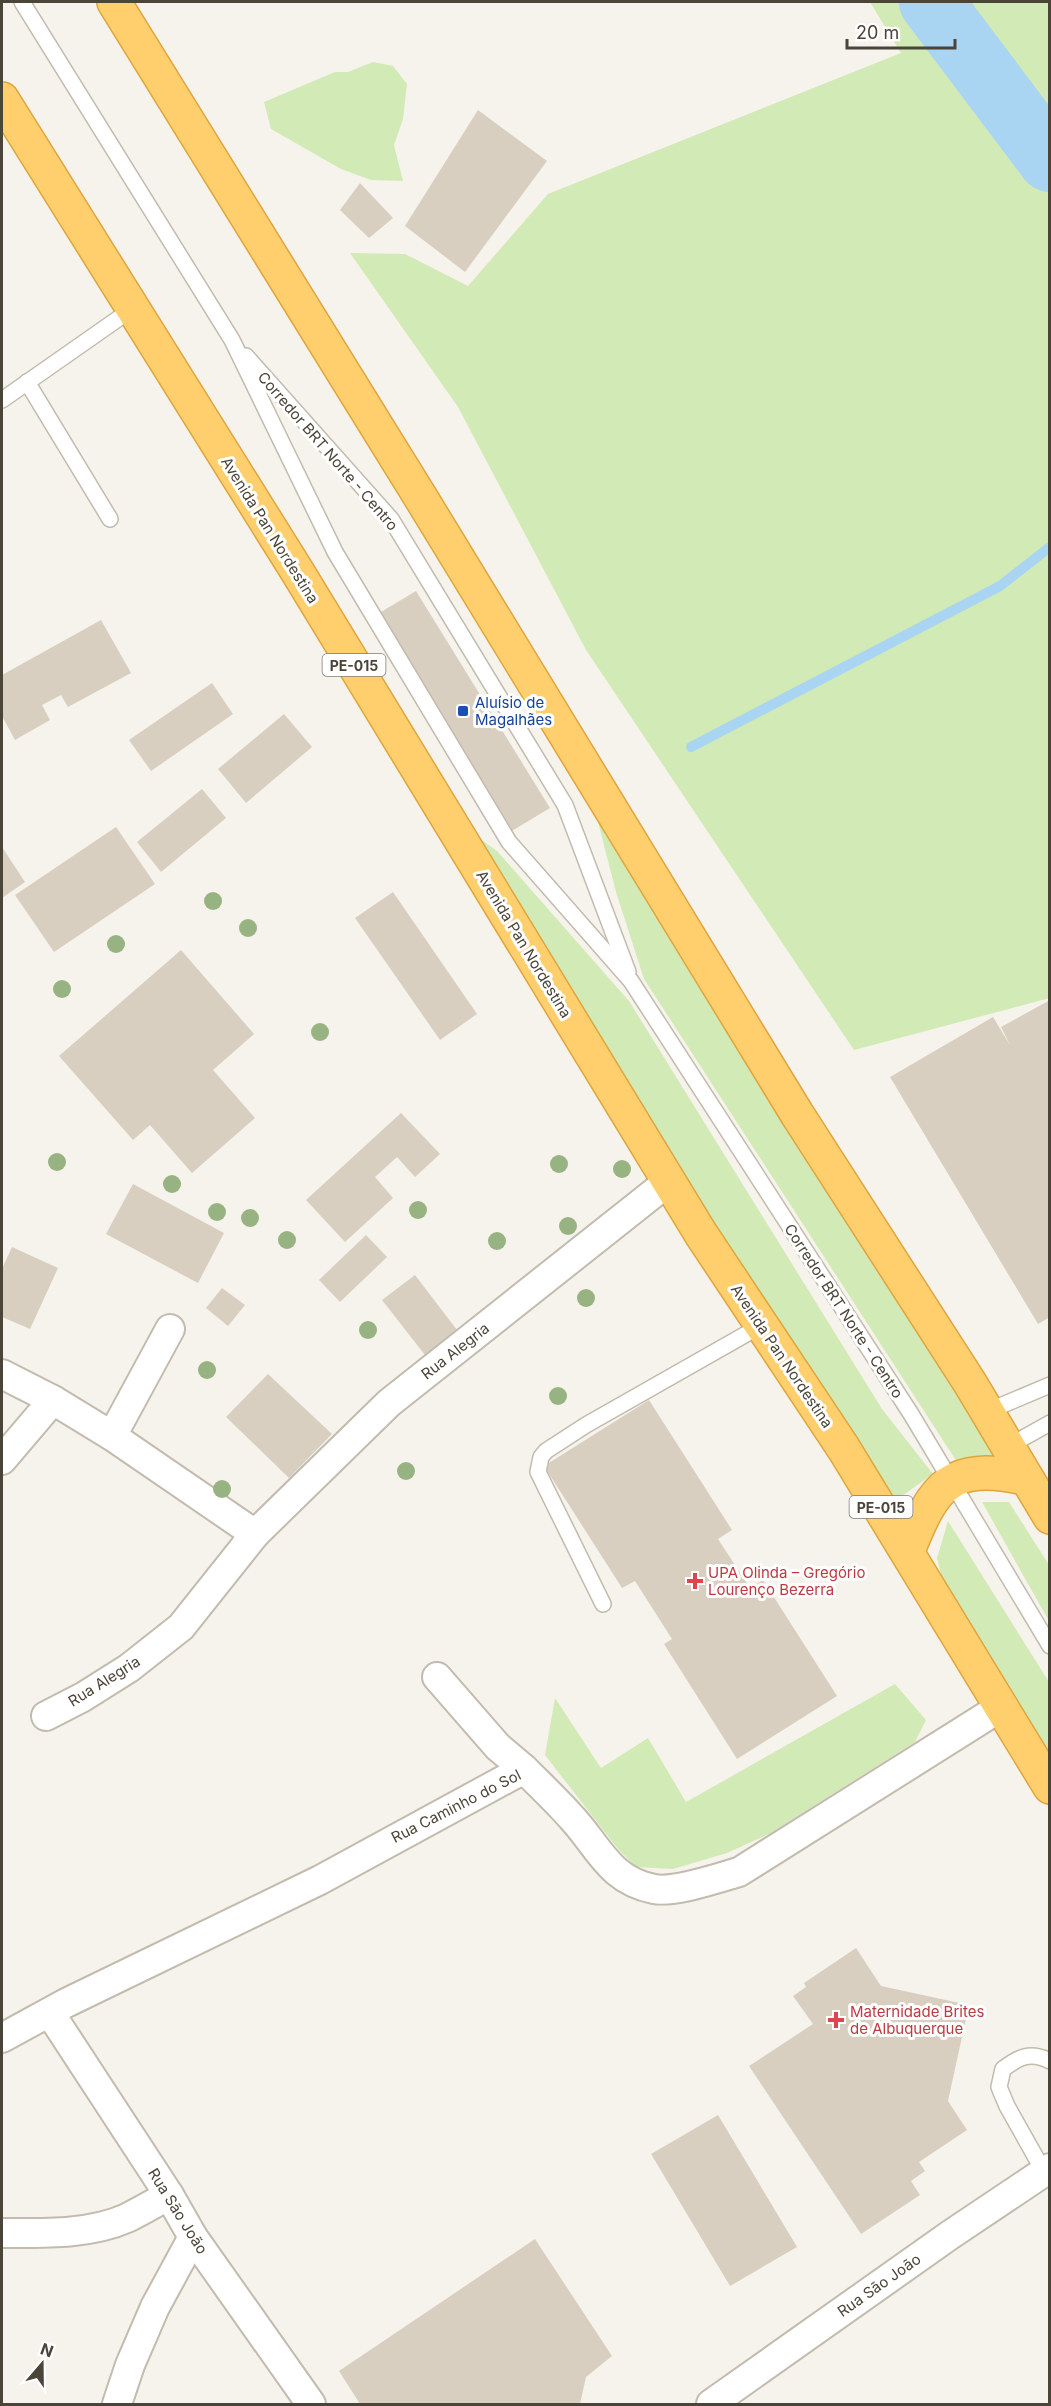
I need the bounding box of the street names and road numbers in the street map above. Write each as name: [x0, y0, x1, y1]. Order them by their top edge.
street label: Corredor BRT Norte - Centro: [254, 368, 402, 534]
street label: Avenida Pan Nordestina: [217, 453, 323, 607]
road number: PE-015: [322, 654, 386, 676]
street label: Avenida Pan Nordestina: [472, 867, 576, 1021]
street label: Corredor BRT Norte - Centro: [780, 1220, 908, 1402]
street label: Avenida Pan Nordestina: [727, 1281, 837, 1431]
street label: Rua Alegria: [417, 1319, 493, 1383]
road number: PE-015: [850, 1496, 912, 1518]
street label: Rua Alegria: [65, 1651, 143, 1711]
street label: Rua Caminho do Sol: [388, 1765, 524, 1847]
street label: Rua São João: [144, 2165, 212, 2257]
street label: Rua São João: [834, 2249, 924, 2321]

